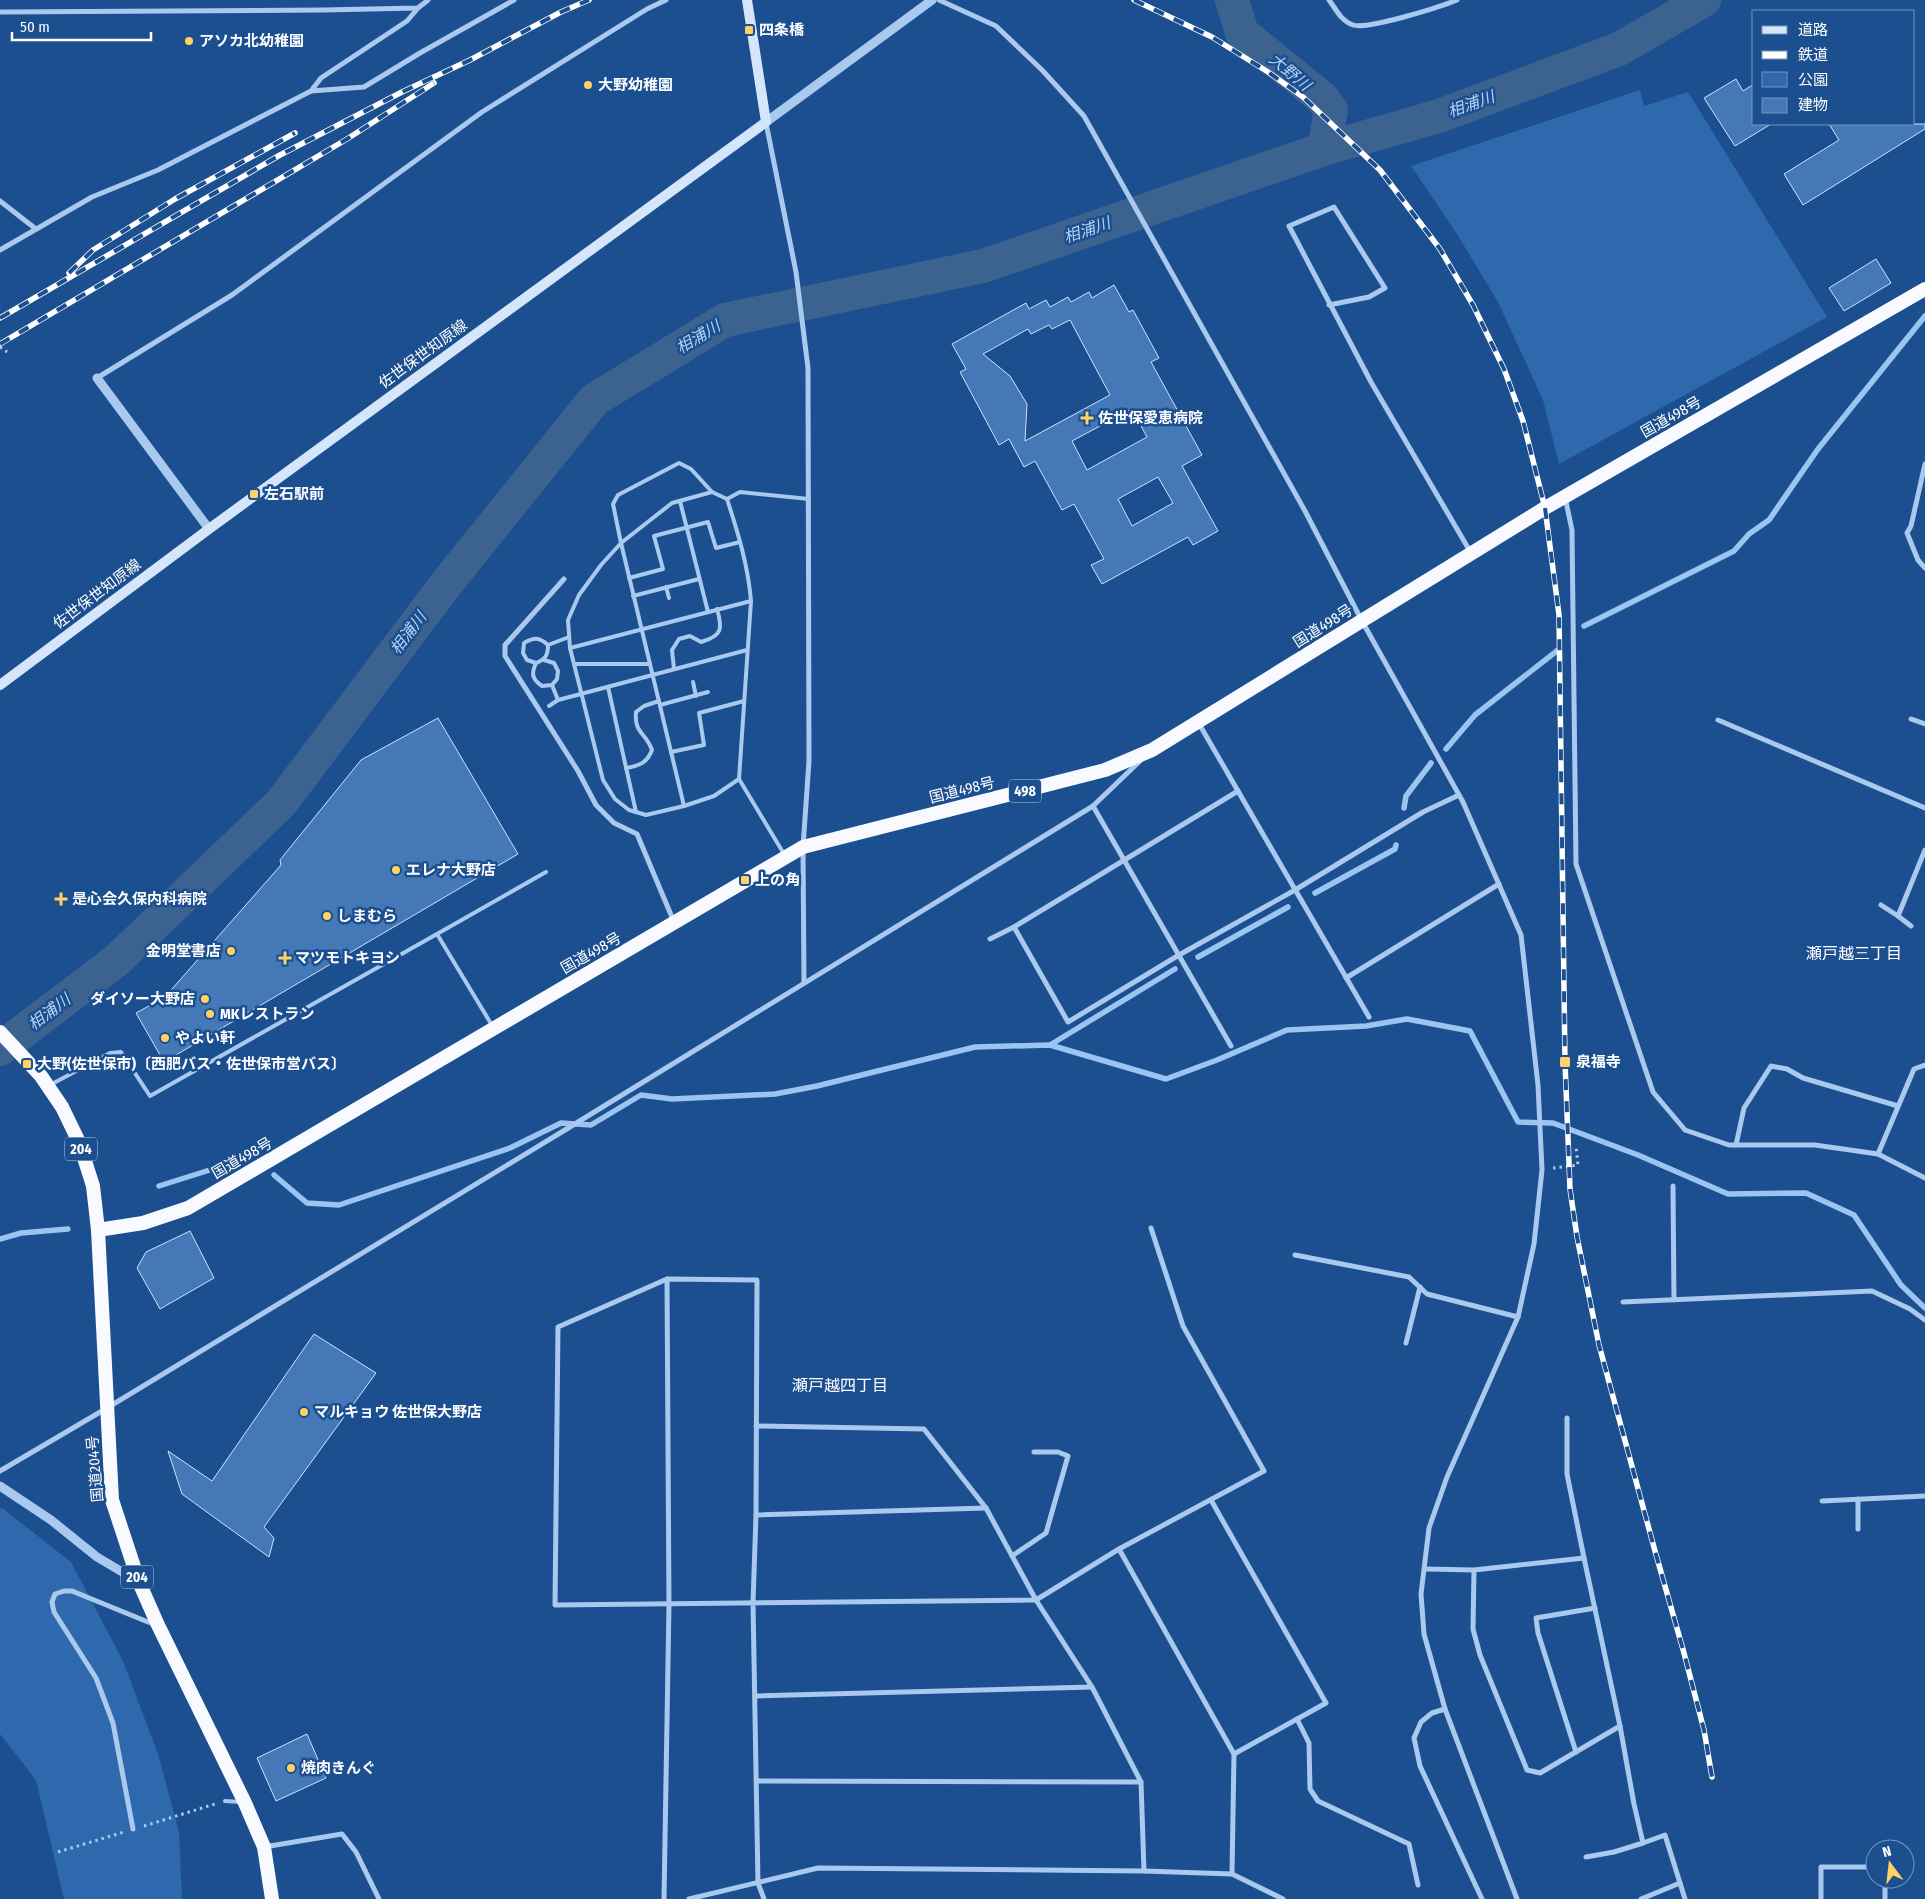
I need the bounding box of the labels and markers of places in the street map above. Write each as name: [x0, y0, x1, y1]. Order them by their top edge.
place label: 四条橋: [759, 21, 805, 39]
marker: 四条橋: [743, 24, 755, 36]
place label: アソカ北幼稚園: [199, 32, 304, 50]
marker: アソカ北幼稚園: [183, 35, 195, 47]
place label: 大野幼稚園: [598, 76, 673, 94]
marker: 大野幼稚園: [582, 79, 594, 91]
place label: 佐世保愛恵病院: [1098, 409, 1203, 427]
marker: 佐世保愛恵病院: [1080, 411, 1094, 425]
place label: 左石駅前: [264, 485, 324, 503]
marker: 左石駅前: [248, 488, 260, 500]
place label: エレナ大野店: [406, 861, 496, 879]
marker: エレナ大野店: [390, 864, 402, 876]
place label: 上の角: [755, 871, 800, 889]
marker: 上の角: [739, 874, 751, 886]
place label: 是心会久保内科病院: [72, 890, 207, 908]
marker: 是心会久保内科病院: [54, 892, 68, 906]
place label: しまむら: [337, 907, 397, 925]
marker: しまむら: [321, 910, 333, 922]
place label: 金明堂書店: [146, 942, 221, 960]
marker: 金明堂書店: [225, 945, 237, 957]
place label: マツモトキヨシ: [295, 949, 400, 967]
marker: マツモトキヨシ: [279, 952, 291, 964]
place label: ダイソー大野店: [90, 990, 195, 1008]
marker: ダイソー大野店: [199, 993, 211, 1005]
place label: MKレストラン: [220, 1005, 315, 1023]
marker: MKレストラン: [204, 1008, 216, 1020]
place label: やよい軒: [175, 1029, 235, 1047]
marker: やよい軒: [159, 1032, 171, 1044]
place label: 泉福寺: [1576, 1053, 1621, 1071]
place label: 大野(佐世保市)〔西肥バス・佐世保市営バス〕: [37, 1055, 346, 1073]
marker: 泉福寺: [1558, 1055, 1572, 1069]
marker: 大野(佐世保市)〔西肥バス・佐世保市営バス〕: [21, 1058, 33, 1070]
place label: マルキョウ 佐世保大野店: [314, 1403, 482, 1421]
marker: マルキョウ 佐世保大野店: [298, 1406, 310, 1418]
place label: 焼肉きんぐ: [301, 1759, 376, 1777]
marker: 焼肉きんぐ: [285, 1762, 297, 1774]

